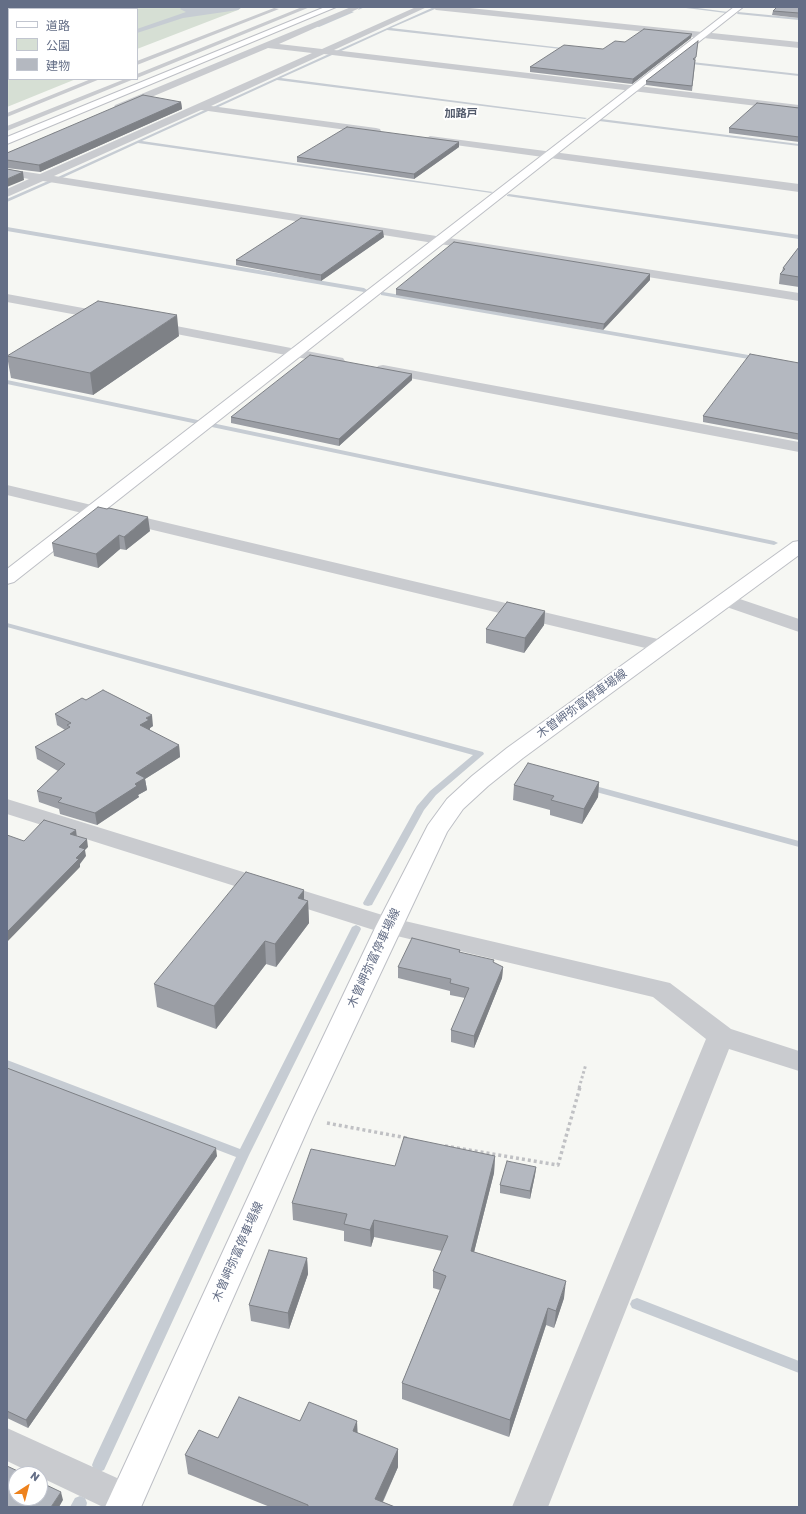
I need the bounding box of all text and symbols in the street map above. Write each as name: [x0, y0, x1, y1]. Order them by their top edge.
legend: [8, 8, 138, 80]
text: 道路: [46, 19, 70, 33]
text: 公園: [46, 39, 70, 53]
text: 建物: [46, 59, 70, 73]
district label: 加路戸: [445, 107, 477, 121]
street label: 木曽岬弥富停車場線: [534, 666, 630, 742]
street label: 木曽岬弥富停車場線: [345, 906, 403, 1010]
street label: 木曽岬弥富停車場線: [209, 1200, 267, 1304]
north arrow: [8, 1466, 48, 1506]
text: N: [28, 1469, 42, 1484]

